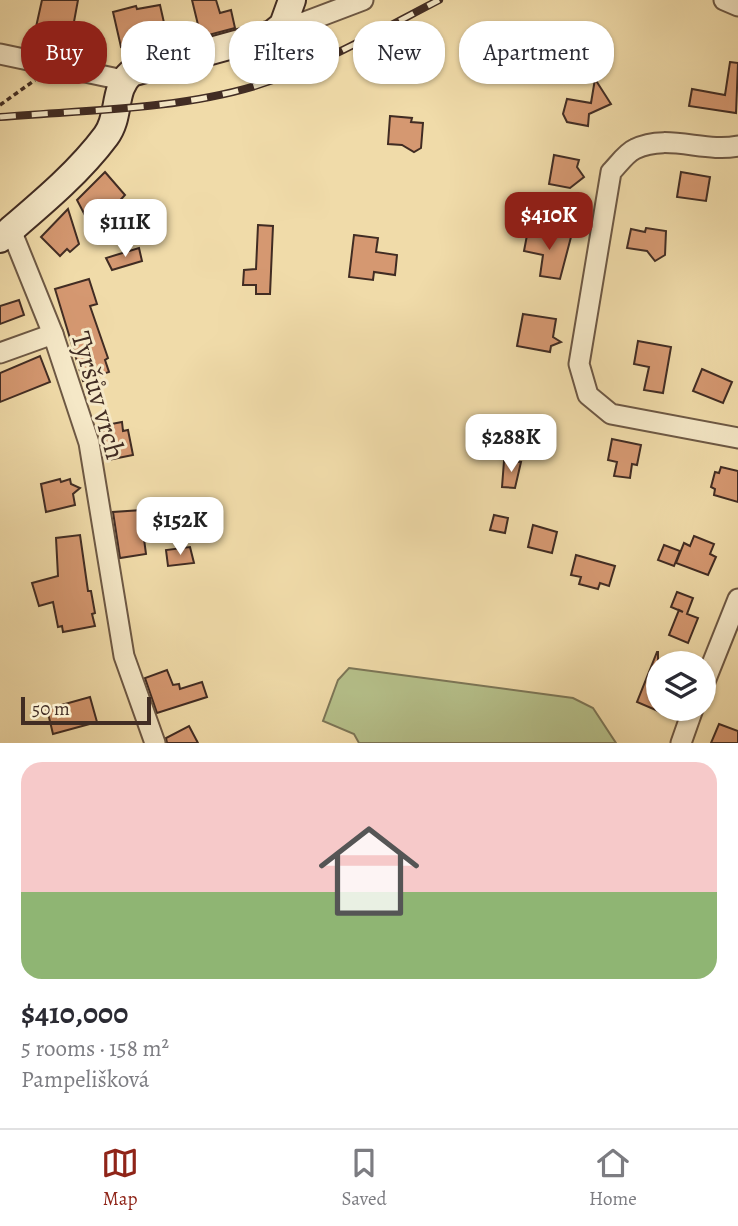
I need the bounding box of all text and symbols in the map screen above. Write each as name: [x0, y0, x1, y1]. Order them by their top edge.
chip: Buy: [21, 21, 107, 84]
chip: Rent: [121, 21, 215, 84]
chip: Filters: [229, 21, 339, 84]
chip: New: [353, 21, 445, 84]
chip: Apartment: [459, 21, 614, 84]
pin: $410K: [500, 192, 598, 252]
text: $410K: [521, 199, 577, 230]
pin: $111K: [76, 200, 174, 259]
text: $111K: [100, 206, 150, 237]
street label: Tyršův vrch: [62, 327, 134, 464]
pin: $288K: [462, 414, 560, 474]
text: $288K: [481, 421, 541, 452]
pin: $152K: [131, 498, 229, 557]
text: $152K: [153, 504, 208, 535]
map controls: [646, 651, 716, 721]
button: layers: [646, 651, 716, 721]
scale bar: [21, 694, 150, 726]
text: 50 m: [32, 696, 70, 722]
icon: home: [306, 808, 432, 934]
text: $410,000: [21, 993, 128, 1033]
text: 5 rooms · 158 m²: [21, 1033, 169, 1064]
text: Pampelišková: [21, 1064, 150, 1095]
tab: Map: [101, 1144, 139, 1212]
tab: Saved: [342, 1144, 387, 1212]
tab: Home: [589, 1144, 637, 1212]

